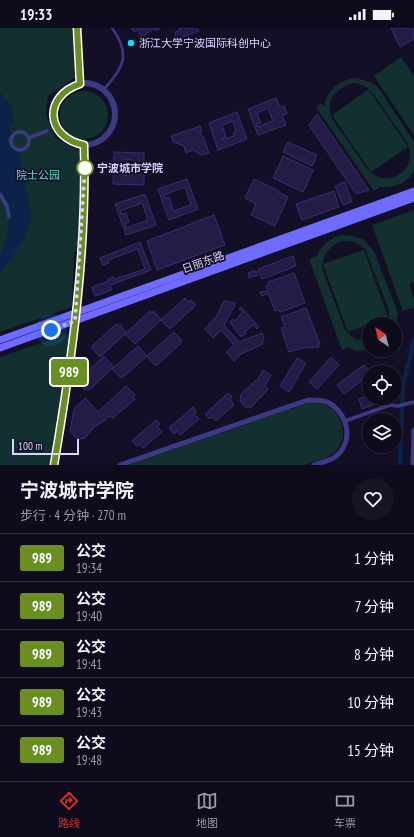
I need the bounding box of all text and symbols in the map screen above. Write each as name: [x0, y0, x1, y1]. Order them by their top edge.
text: 19:33: [20, 5, 52, 24]
place label: 浙江大学宁波国际科创中心: [139, 36, 271, 50]
marker: 浙江大学宁波国际科创中心: [126, 38, 136, 48]
marker: 宁波城市学院: [76, 159, 94, 177]
place label: 宁波城市学院: [97, 161, 163, 175]
park label: 院士公园: [16, 168, 60, 182]
street label: 日丽东路: [180, 248, 226, 276]
north arrow: [362, 317, 402, 357]
map controls: [362, 317, 402, 453]
your location: [41, 320, 61, 340]
line badge: 989: [46, 359, 92, 385]
text: 989: [59, 363, 79, 381]
button: locate: [362, 365, 402, 405]
button: layers: [362, 413, 402, 453]
scale bar: [12, 437, 79, 456]
text: 100 m: [18, 439, 42, 453]
text: 宁波城市学院: [20, 478, 134, 502]
button: heart: [352, 478, 394, 520]
text: 步行 · 4 分钟 · 270 m: [20, 507, 126, 524]
text: 公交: [76, 541, 106, 560]
text: 989: [32, 549, 52, 567]
text: 1 分钟: [354, 549, 394, 568]
text: 19:34: [76, 560, 102, 577]
text: 公交: [76, 589, 106, 608]
text: 989: [32, 597, 52, 615]
text: 7 分钟: [355, 597, 394, 616]
text: 19:40: [76, 608, 102, 625]
text: 公交: [76, 637, 106, 656]
text: 989: [32, 645, 52, 663]
text: 8 分钟: [354, 645, 394, 664]
text: 19:41: [76, 656, 102, 673]
text: 公交: [76, 685, 106, 704]
text: 989: [32, 693, 52, 711]
text: 10 分钟: [347, 693, 394, 712]
text: 19:43: [76, 704, 102, 721]
text: 公交: [76, 733, 106, 752]
text: 989: [32, 741, 52, 759]
text: 15 分钟: [347, 741, 394, 760]
text: 19:48: [76, 752, 102, 769]
tab: 路线: [58, 790, 80, 830]
tab: 地图: [196, 790, 218, 830]
tab: 车票: [334, 790, 356, 830]

